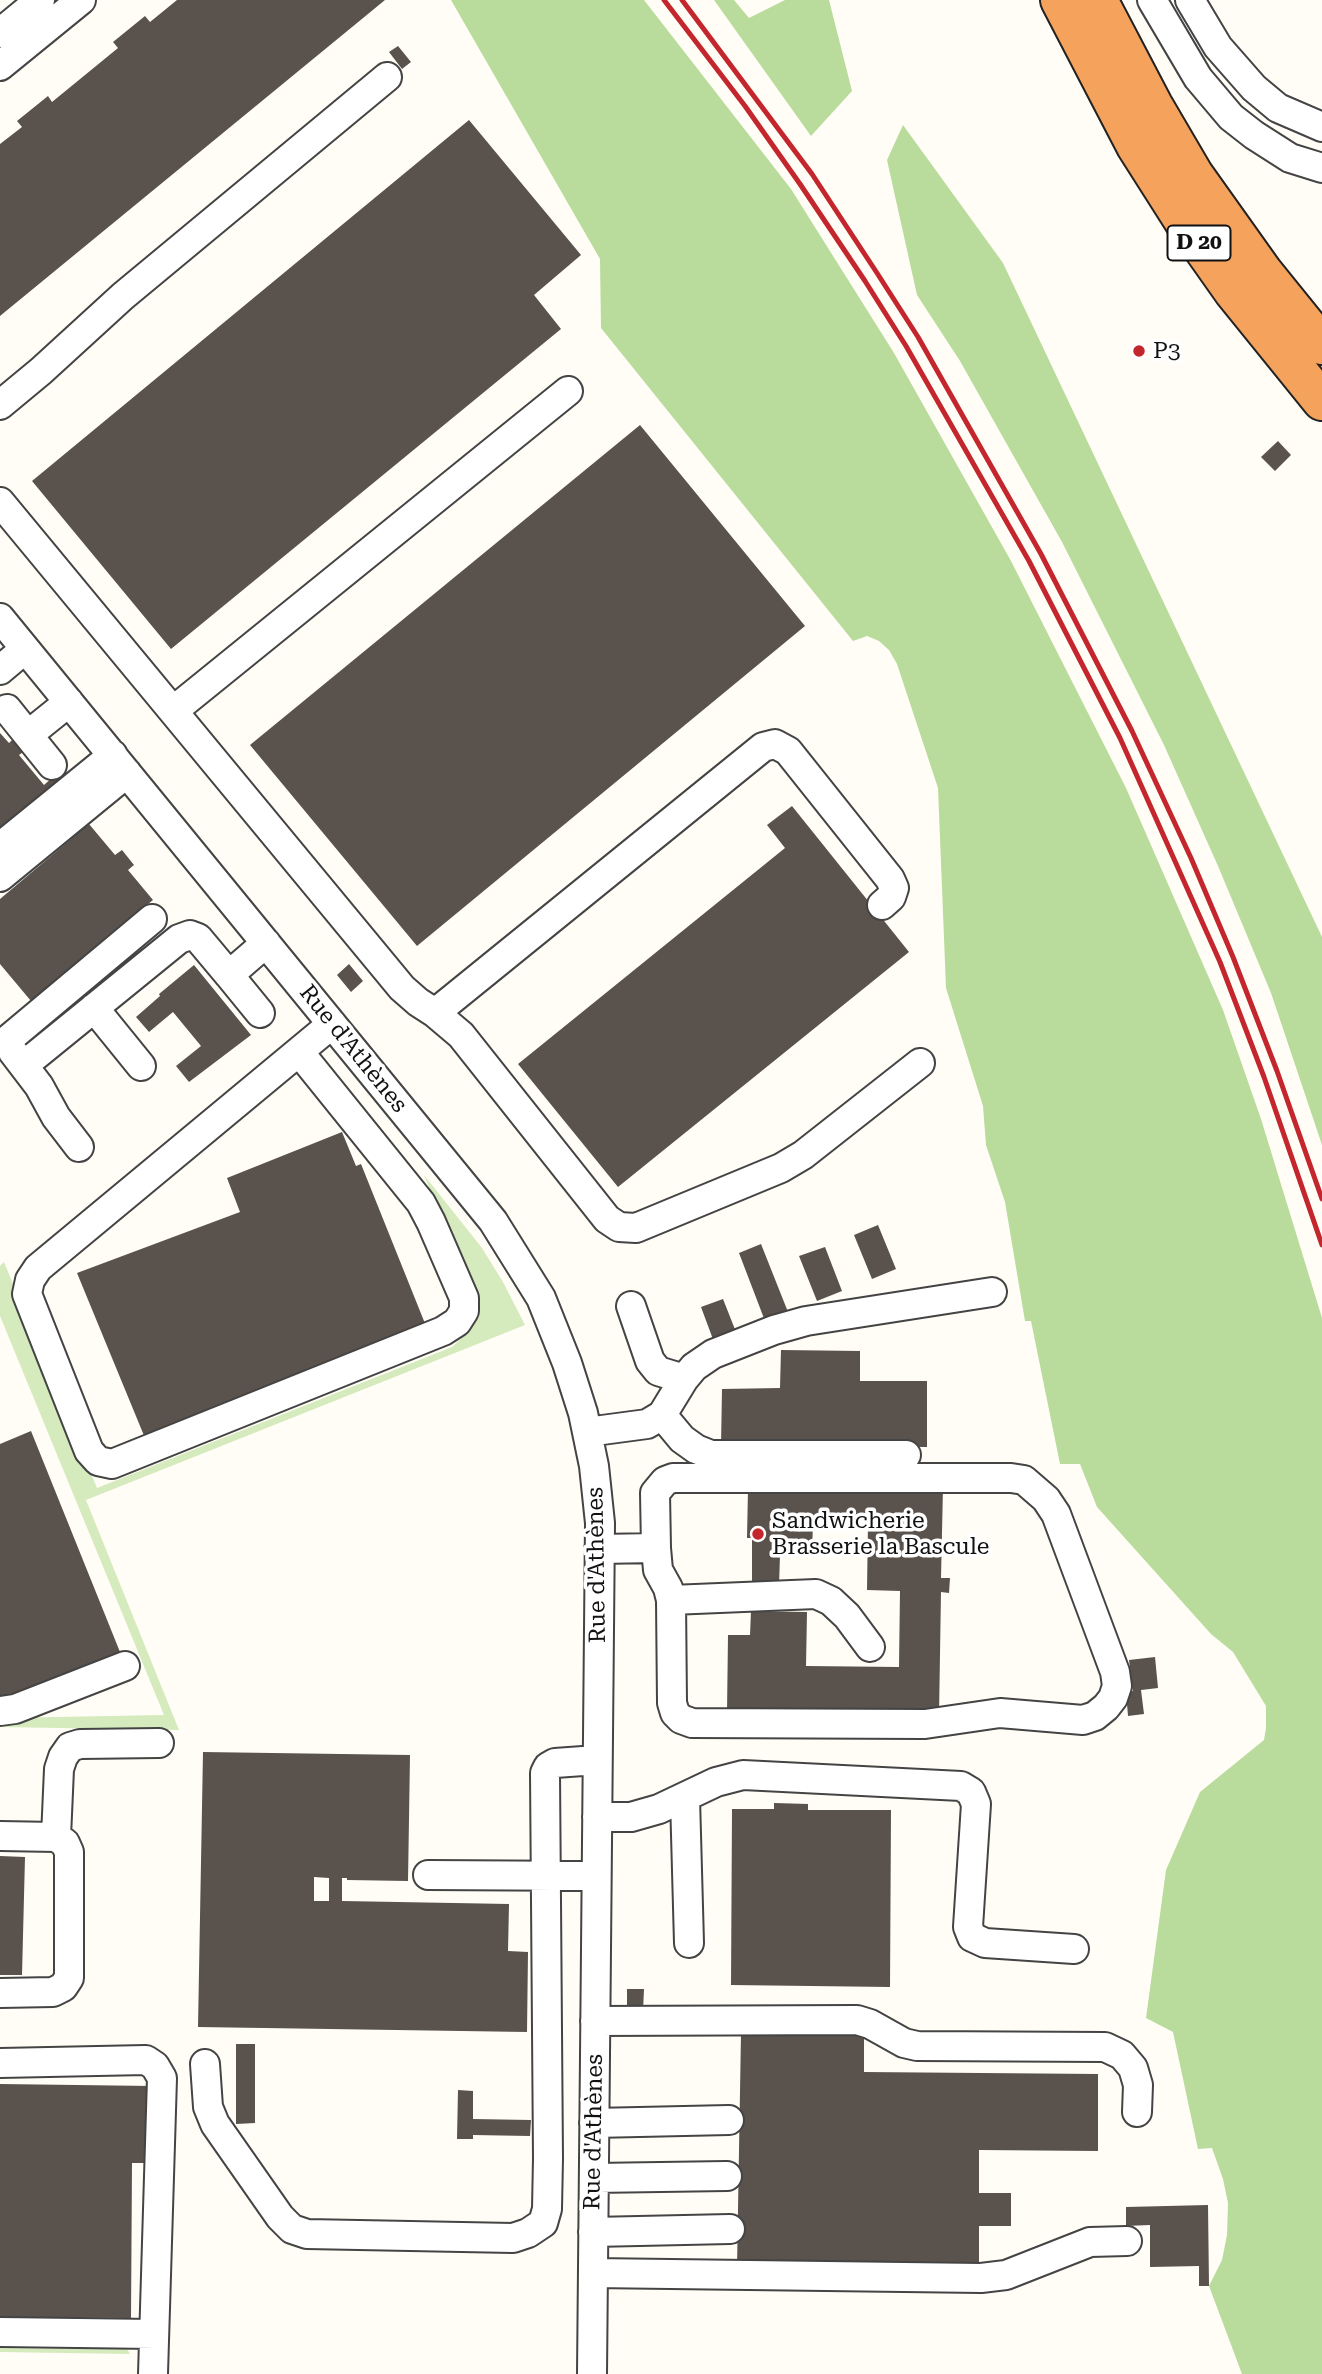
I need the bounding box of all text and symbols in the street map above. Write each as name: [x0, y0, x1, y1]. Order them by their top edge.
road number: D 20: [1168, 226, 1230, 260]
place label: P3: [1153, 337, 1181, 365]
marker: P3: [1131, 343, 1147, 359]
street label: Rue d'Athènes: [293, 980, 413, 1118]
street label: Rue d'Athènes: [582, 1487, 612, 1643]
place label: Sandwicherie Brasserie la Bascule: [772, 1507, 989, 1561]
marker: Sandwicherie Brasserie la Bascule: [750, 1526, 766, 1542]
street label: Rue d'Athènes: [579, 2054, 609, 2210]

